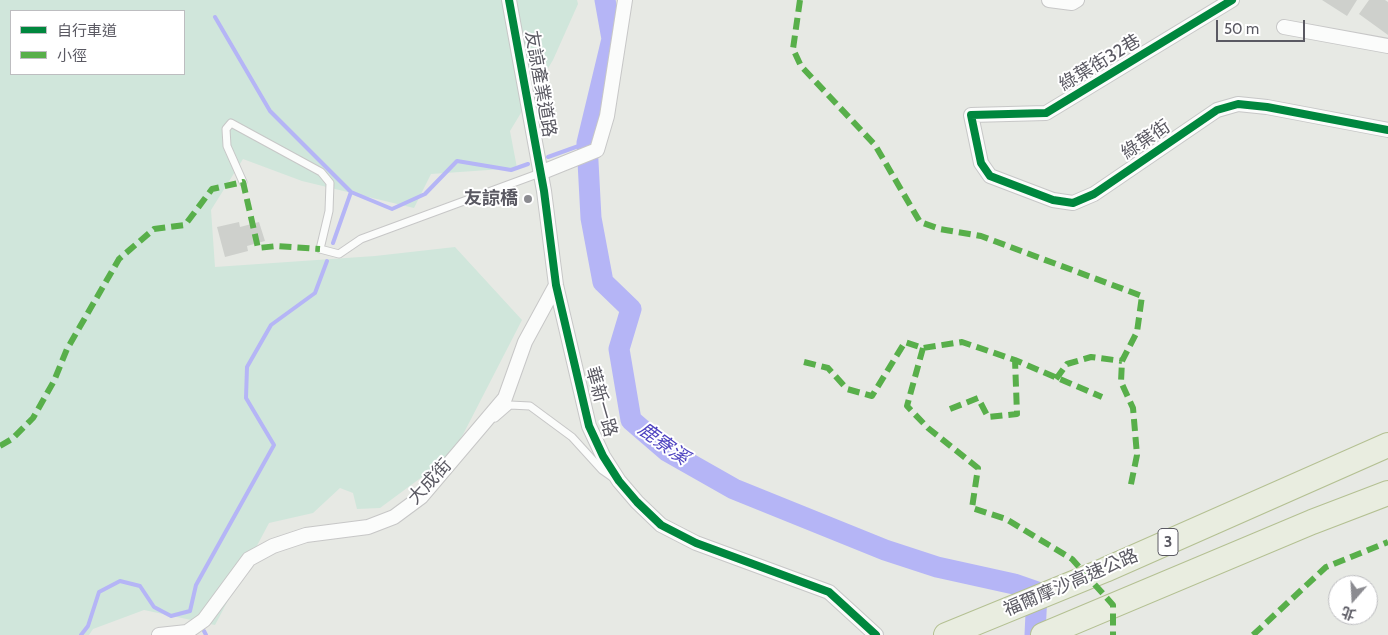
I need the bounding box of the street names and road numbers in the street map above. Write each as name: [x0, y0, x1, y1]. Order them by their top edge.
street label: 友諒產業道路: [520, 29, 560, 139]
street label: 綠葉街32巷: [1055, 30, 1145, 96]
street label: 綠葉街: [1118, 116, 1174, 164]
street label: 華新一路: [581, 364, 621, 440]
street label: 大成街: [404, 455, 456, 509]
road number: 3: [1158, 528, 1178, 556]
street label: 福爾摩沙高速公路: [1001, 545, 1141, 621]

